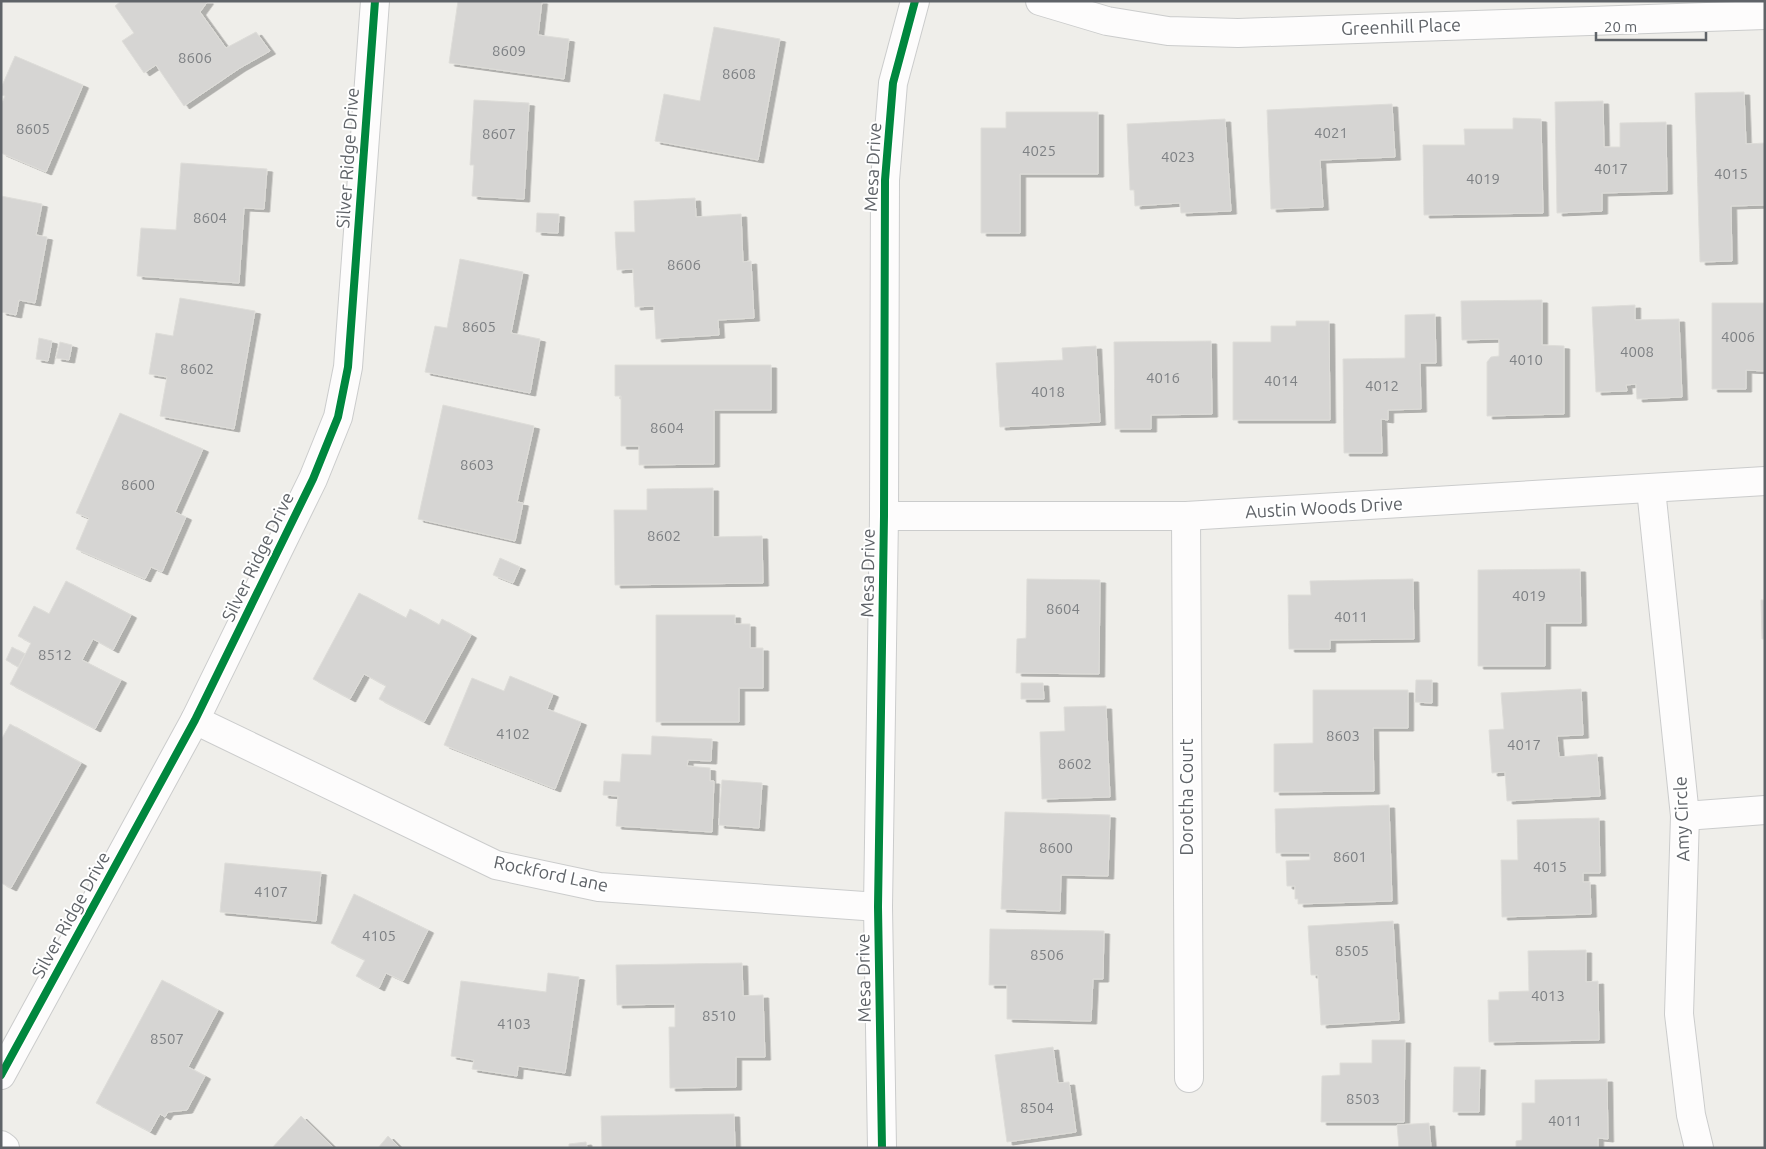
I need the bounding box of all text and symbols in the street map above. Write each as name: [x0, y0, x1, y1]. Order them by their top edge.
scale bar: [1596, 10, 1706, 42]
street label: Greenhill Place: [1341, 14, 1461, 38]
text: 20 m: [1604, 18, 1637, 35]
house number: 8609: [492, 42, 526, 59]
house number: 8606: [178, 49, 212, 66]
house number: 8608: [722, 65, 756, 82]
street label: Silver Ridge Drive: [332, 87, 362, 229]
house number: 8605: [16, 120, 50, 137]
street label: Mesa Drive: [860, 122, 884, 212]
house number: 4021: [1314, 124, 1348, 141]
house number: 8607: [482, 125, 516, 142]
house number: 4025: [1022, 142, 1056, 159]
house number: 4023: [1161, 148, 1195, 165]
house number: 4017: [1594, 160, 1628, 177]
house number: 4015: [1714, 165, 1748, 182]
house number: 4019: [1466, 170, 1500, 187]
house number: 8604: [193, 209, 227, 226]
house number: 8606: [667, 256, 701, 273]
house number: 8605: [462, 318, 496, 335]
house number: 4006: [1721, 328, 1755, 345]
house number: 4008: [1620, 343, 1654, 360]
house number: 4010: [1509, 351, 1543, 368]
house number: 8602: [180, 360, 214, 377]
house number: 4016: [1146, 369, 1180, 386]
house number: 4014: [1264, 372, 1298, 389]
house number: 4012: [1365, 377, 1399, 394]
house number: 4018: [1031, 383, 1065, 400]
house number: 8604: [650, 419, 684, 436]
house number: 8603: [460, 456, 494, 473]
house number: 8600: [121, 476, 155, 493]
street label: Silver Ridge Drive: [217, 489, 297, 624]
street label: Austin Woods Drive: [1244, 493, 1403, 521]
house number: 8602: [647, 527, 681, 544]
street label: Mesa Drive: [856, 528, 878, 618]
house number: 4019: [1512, 587, 1546, 604]
house number: 8604: [1046, 600, 1080, 617]
house number: 4011: [1334, 608, 1368, 625]
house number: 8512: [38, 646, 72, 663]
house number: 4102: [496, 725, 530, 742]
house number: 8603: [1326, 727, 1360, 744]
house number: 4017: [1507, 736, 1541, 753]
street label: Dorotha Court: [1176, 738, 1196, 856]
house number: 8602: [1058, 755, 1092, 772]
street label: Amy Circle: [1670, 776, 1692, 862]
house number: 8600: [1039, 839, 1073, 856]
street label: Silver Ridge Drive: [27, 848, 113, 981]
house number: 8601: [1333, 848, 1367, 865]
street label: Rockford Lane: [492, 851, 610, 895]
house number: 4015: [1533, 858, 1567, 875]
house number: 4107: [254, 883, 288, 900]
house number: 4105: [362, 927, 396, 944]
street label: Mesa Drive: [852, 933, 874, 1023]
house number: 8505: [1335, 942, 1369, 959]
house number: 8506: [1030, 946, 1064, 963]
house number: 4013: [1531, 987, 1565, 1004]
house number: 8510: [702, 1007, 736, 1024]
house number: 4103: [497, 1015, 531, 1032]
house number: 8507: [150, 1030, 184, 1047]
house number: 8503: [1346, 1090, 1380, 1107]
house number: 8504: [1020, 1099, 1054, 1116]
house number: 4011: [1548, 1112, 1582, 1129]

